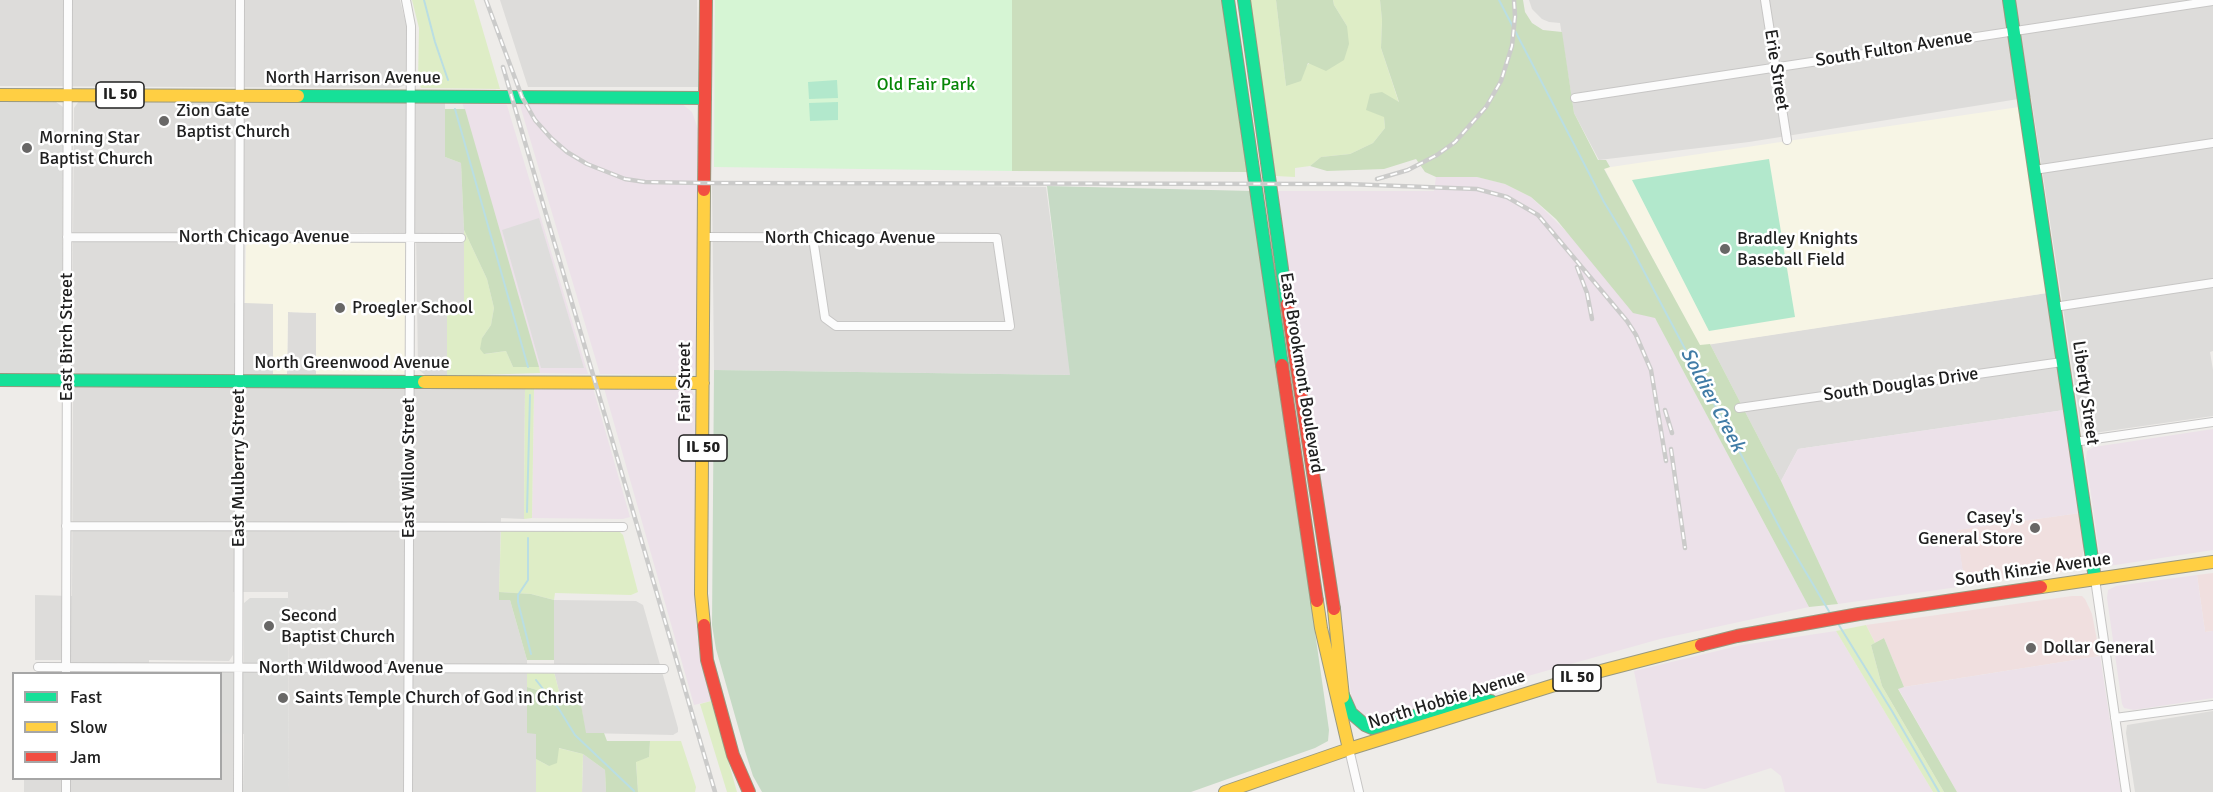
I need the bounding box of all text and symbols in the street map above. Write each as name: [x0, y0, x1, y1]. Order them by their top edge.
street label: South Fulton Avenue: [1814, 26, 1974, 72]
street label: Erie Street: [1759, 28, 1793, 112]
street label: North Harrison Avenue: [265, 67, 441, 89]
park label: Old Fair Park: [877, 74, 975, 96]
road number: IL 50: [96, 82, 144, 108]
place label: Zion Gate Baptist Church: [176, 100, 290, 142]
marker: Zion Gate Baptist Church: [157, 114, 171, 128]
place label: Morning Star Baptist Church: [39, 127, 153, 170]
marker: Morning Star Baptist Church: [20, 141, 34, 155]
street label: North Chicago Avenue: [179, 226, 349, 248]
street label: North Chicago Avenue: [765, 227, 935, 249]
place label: Bradley Knights Baseball Field: [1737, 228, 1858, 270]
marker: Bradley Knights Baseball Field: [1718, 242, 1732, 256]
street label: East Brookmont Boulevard: [1274, 271, 1328, 475]
street label: East Birch Street: [56, 273, 78, 401]
place label: Proegler School: [352, 297, 473, 319]
marker: Proegler School: [333, 301, 347, 315]
street label: Liberty Street: [2067, 339, 2103, 447]
street label: Fair Street: [674, 342, 696, 422]
water label: Soldier Creek: [1675, 344, 1749, 456]
street label: North Greenwood Avenue: [254, 352, 450, 374]
street label: South Douglas Drive: [1822, 363, 1980, 407]
street label: East Mulberry Street: [228, 389, 250, 547]
street label: East Willow Street: [398, 398, 420, 538]
road number: IL 50: [679, 435, 727, 461]
place label: Casey's General Store: [1918, 507, 2023, 550]
marker: Casey's General Store: [2028, 521, 2042, 535]
street label: South Kinzie Avenue: [1954, 548, 2112, 592]
place label: Second Baptist Church: [281, 605, 395, 648]
marker: Second Baptist Church: [262, 619, 276, 633]
place label: Dollar General: [2043, 637, 2154, 659]
marker: Dollar General: [2024, 641, 2038, 655]
street label: North Wildwood Avenue: [259, 657, 443, 679]
road number: IL 50: [1553, 665, 1601, 691]
street label: North Hobbie Avenue: [1366, 666, 1528, 734]
legend: [12, 672, 222, 780]
text: Fast: [70, 686, 102, 708]
place label: Saints Temple Church of God in Christ: [295, 687, 583, 709]
marker: Saints Temple Church of God in Christ: [276, 691, 290, 705]
text: Slow: [70, 716, 107, 738]
text: Jam: [70, 746, 101, 768]

